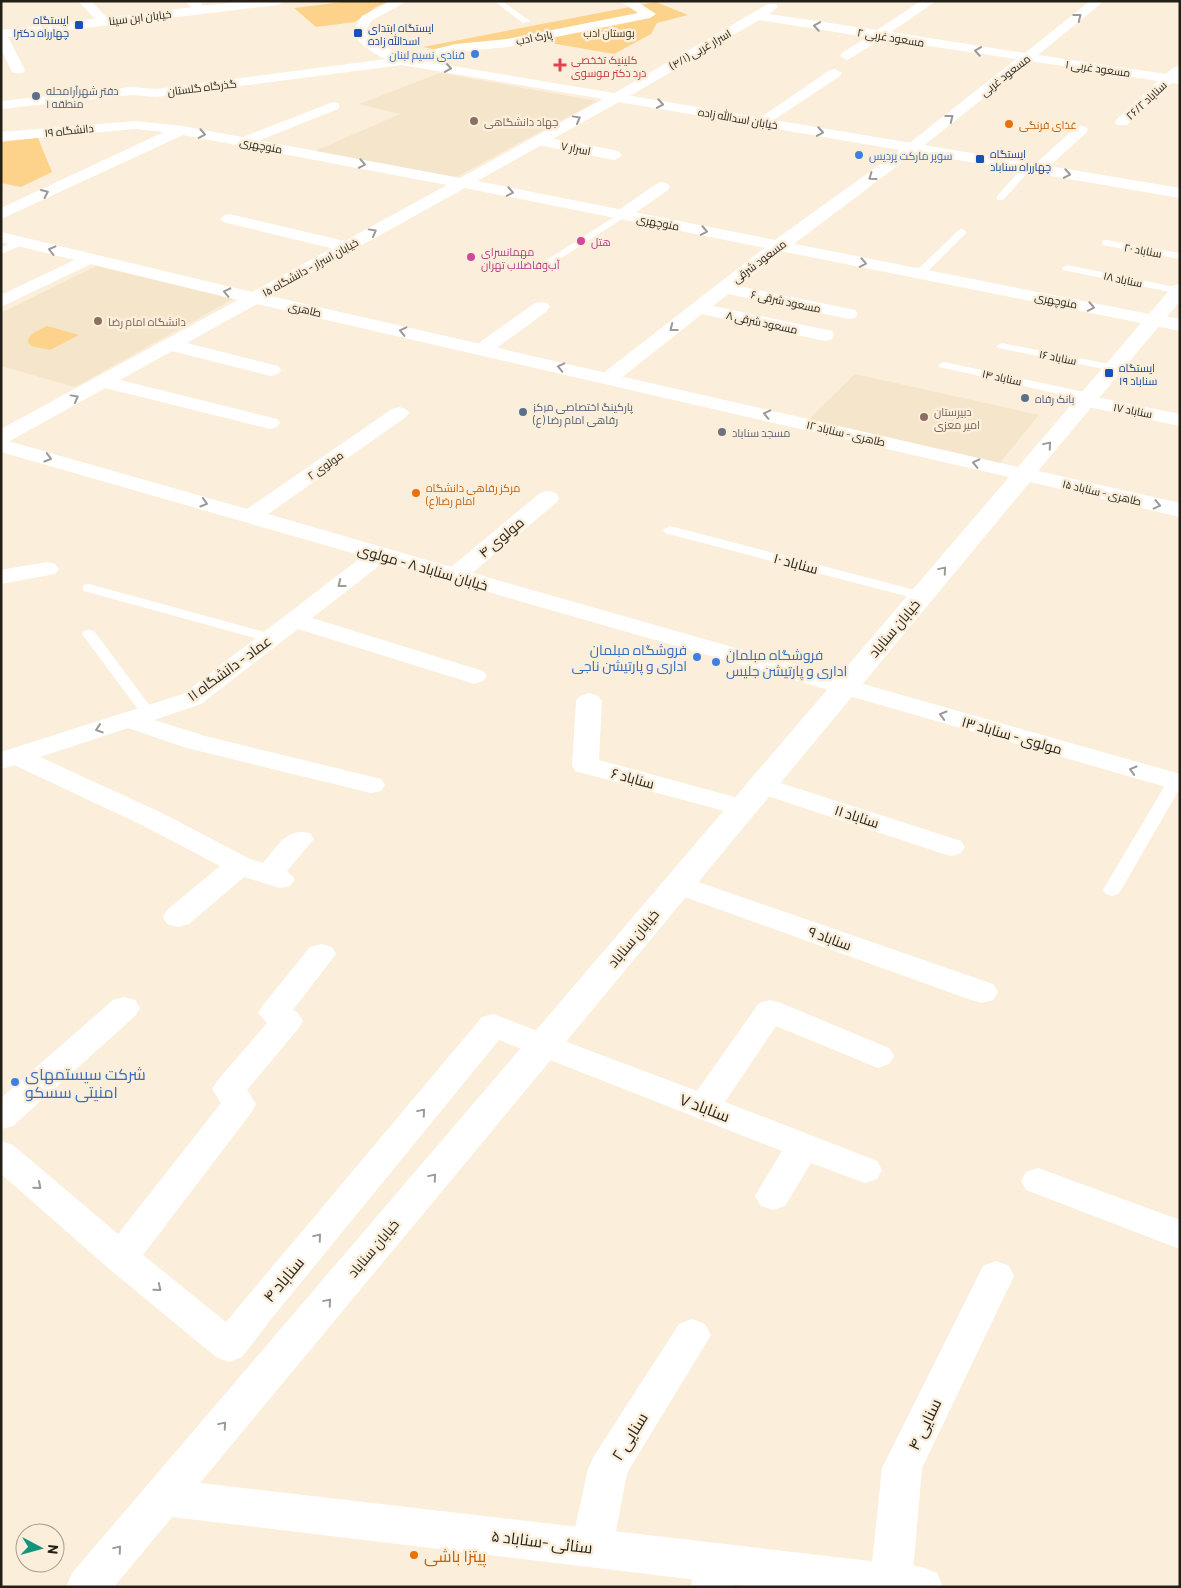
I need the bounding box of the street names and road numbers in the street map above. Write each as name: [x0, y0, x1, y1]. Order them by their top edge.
street label: خیابان ابن سینا: [108, 7, 172, 28]
street label: مسعود غربی ۲: [856, 25, 926, 50]
street label: اسرار غربی (۴/۱): [666, 26, 734, 73]
street label: پارک ادب: [515, 27, 554, 48]
street label: مسعود غربی: [977, 51, 1033, 99]
street label: مسعود غربی ۱: [1065, 57, 1131, 80]
street label: گذرگاه گلستان: [167, 76, 237, 99]
street label: سناباد ۲۶/۲: [1123, 78, 1169, 122]
street label: خیابان اسدالله زاده: [697, 104, 779, 132]
street label: دانشگاه ۱۹: [44, 121, 94, 139]
street label: منوچهری: [238, 134, 283, 156]
street label: اسرار ۷: [560, 139, 592, 158]
street label: منوچهری: [635, 211, 680, 233]
street label: خیابان اسرار - دانشگاه ۱۵: [260, 235, 361, 300]
street label: مسعود شرقی: [730, 237, 789, 286]
street label: سناباد ۲۰: [1123, 240, 1163, 260]
street label: سناباد ۱۸: [1102, 269, 1144, 289]
street label: مسعود شرقی ۶: [750, 287, 822, 316]
street label: منوچهری: [1033, 289, 1078, 311]
street label: طاهری: [287, 299, 323, 320]
street label: مسعود شرقی ۸: [725, 308, 799, 337]
street label: سناباد ۱۶: [1038, 347, 1078, 367]
street label: سناباد ۱۴: [981, 366, 1023, 388]
street label: سناباد ۱۷: [1112, 400, 1154, 420]
street label: طاهری - سناباد ۱۲: [805, 418, 887, 449]
street label: مولوی ۲: [305, 448, 346, 483]
street label: طاهری - سناباد ۱۵: [1061, 477, 1143, 508]
street label: مولوی ۴: [475, 513, 527, 561]
street label: خیابان سناباد ۸ - مولوی: [356, 540, 490, 594]
street label: سناباد ۱۰: [772, 549, 820, 577]
street label: خیابان سناباد: [865, 596, 923, 660]
street label: عماد - دانشگاه ۱۱: [184, 632, 274, 704]
street label: مولوی - سناباد ۱۳: [960, 713, 1064, 757]
street label: سناباد ۶: [610, 764, 656, 792]
street label: سناباد ۱۱: [833, 801, 881, 831]
street label: خیابان سناباد: [604, 906, 662, 970]
street label: سناباد ۹: [806, 922, 854, 954]
street label: سناباد ۷: [677, 1089, 733, 1126]
street label: خیابان سناباد: [344, 1216, 402, 1280]
street label: سناباد ۴: [259, 1253, 308, 1306]
street label: سنایی ۴: [903, 1395, 946, 1454]
street label: سنایی ۲: [607, 1409, 653, 1464]
street label: سنائی -سناباد ۵: [490, 1525, 594, 1559]

